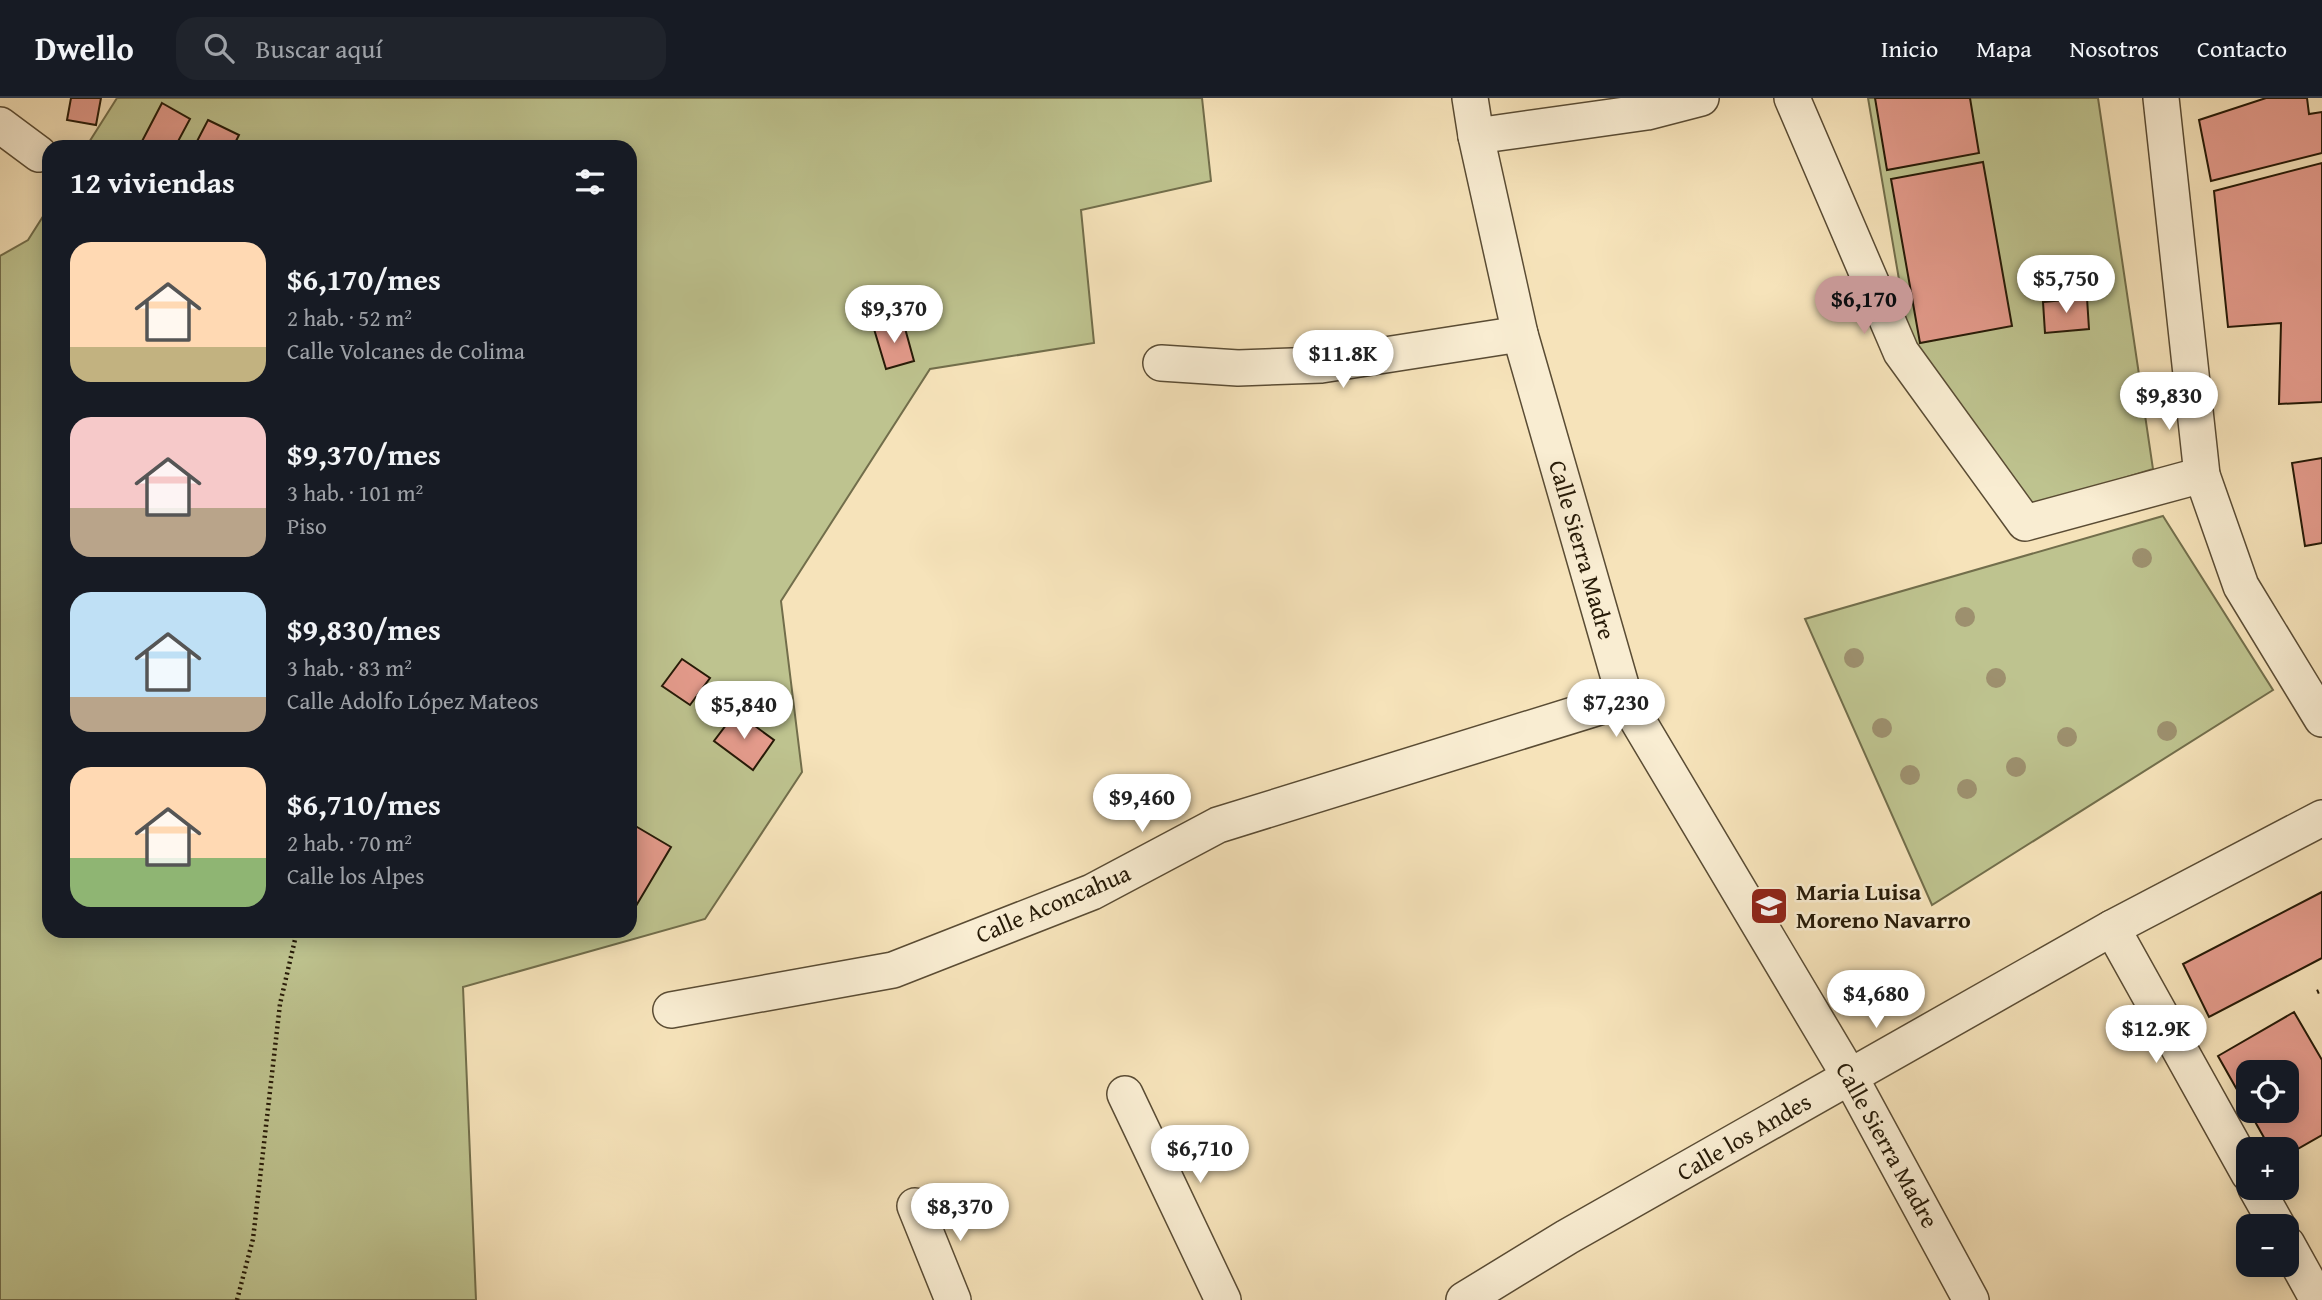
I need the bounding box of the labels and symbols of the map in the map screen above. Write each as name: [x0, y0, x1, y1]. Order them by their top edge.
pin: $5,750: [2009, 256, 2123, 315]
pin: $6,170: [1807, 276, 1921, 336]
pin: $9,370: [837, 286, 951, 345]
pin: $11.8K: [1286, 330, 1400, 390]
pin: $9,830: [2112, 372, 2226, 432]
street label: Calle Sierra Madre: [1540, 456, 1625, 644]
pin: $7,230: [1559, 680, 1673, 739]
pin: $5,840: [687, 682, 801, 741]
pin: $9,460: [1085, 774, 1199, 834]
street label: Calle Aconcahua: [970, 855, 1136, 952]
place label: Maria Luisa Moreno Navarro: [1796, 874, 1971, 937]
school or university icon: Maria Luisa Moreno Navarro: [1748, 885, 1790, 927]
pin: $4,680: [1819, 970, 1933, 1030]
pin: $12.9K: [2099, 1006, 2213, 1065]
street label: Calle Sierra Madre: [1827, 1055, 1948, 1234]
street label: Calle los Andes: [1670, 1084, 1817, 1189]
pin: $6,710: [1143, 1126, 1257, 1185]
pin: $8,370: [903, 1184, 1017, 1243]

